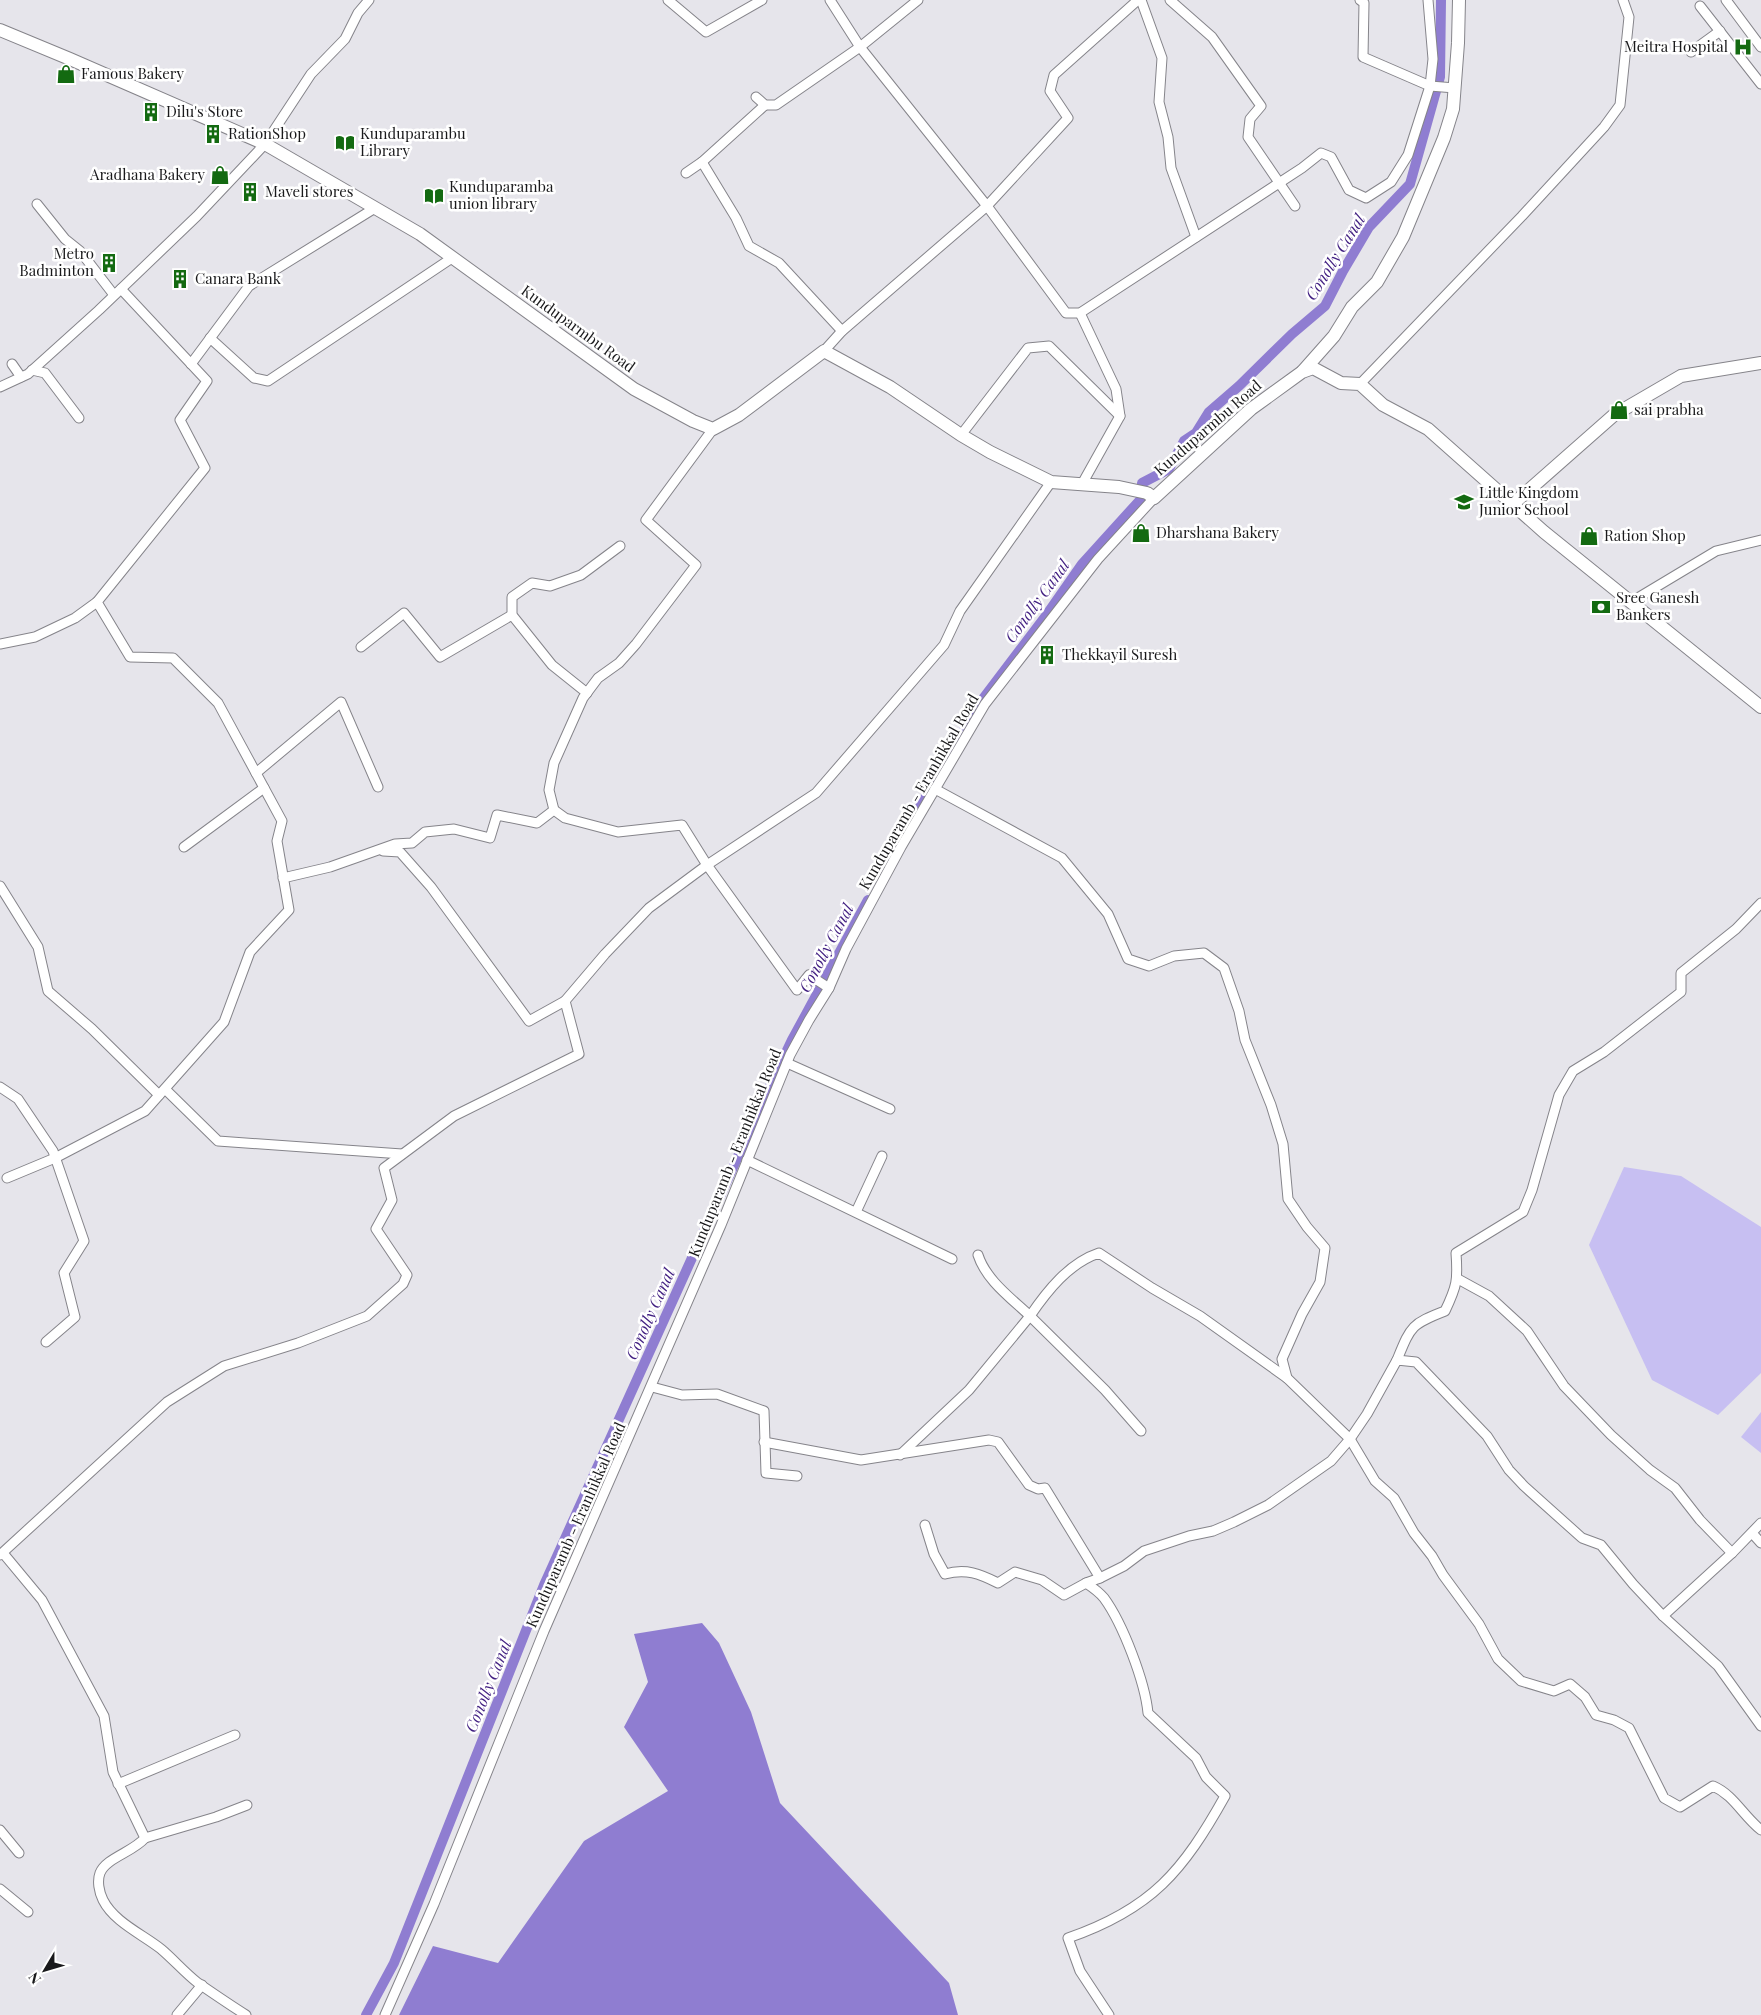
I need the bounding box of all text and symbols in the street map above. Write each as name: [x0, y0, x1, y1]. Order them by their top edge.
place label: Meitra Hospital: [1624, 36, 1728, 56]
hospital icon: Meitra Hospital: [1732, 36, 1754, 58]
shop icon: Famous Bakery: [55, 63, 77, 85]
place label: Famous Bakery: [81, 63, 184, 83]
building icon: Dilu's Store: [140, 101, 162, 123]
place label: Dilu's Store: [166, 101, 243, 121]
building icon: RationShop: [202, 123, 224, 145]
place label: RationShop: [228, 123, 306, 143]
place label: Kunduparambu Library: [360, 123, 466, 160]
library icon: Kunduparambu Library: [334, 132, 356, 154]
place label: Aradhana Bakery: [89, 164, 205, 184]
shop icon: Aradhana Bakery: [209, 164, 231, 186]
place label: Kunduparamba union library: [449, 176, 554, 213]
building icon: Maveli stores: [239, 181, 261, 203]
place label: Maveli stores: [265, 181, 354, 201]
library icon: Kunduparamba union library: [423, 185, 445, 207]
water label: Conolly Canal: [1300, 209, 1370, 304]
place label: Metro Badminton: [19, 243, 94, 280]
building icon: Metro Badminton: [98, 252, 120, 274]
building icon: Canara Bank: [169, 268, 191, 290]
place label: Canara Bank: [195, 268, 282, 288]
street label: Kunduparmbu Road: [518, 280, 640, 376]
street label: Kunduparmbu Road: [1149, 375, 1265, 479]
shop icon: sai prabha: [1608, 399, 1630, 421]
place label: sai prabha: [1634, 399, 1704, 419]
place label: Little Kingdom Junior School: [1478, 482, 1579, 519]
school or university icon: Little Kingdom Junior School: [1453, 491, 1475, 513]
shop icon: Dharshana Bakery: [1130, 522, 1152, 544]
place label: Dharshana Bakery: [1156, 522, 1280, 542]
shop icon: Ration Shop: [1578, 525, 1600, 547]
place label: Ration Shop: [1604, 525, 1686, 545]
water label: Conolly Canal: [999, 555, 1074, 646]
place label: Sree Ganesh Bankers: [1616, 587, 1700, 624]
bank icon: Sree Ganesh Bankers: [1590, 596, 1612, 618]
building icon: Thekkayil Suresh: [1036, 644, 1058, 666]
place label: Thekkayil Suresh: [1062, 644, 1177, 664]
street label: Kunduparamb - Eranhikkal Road: [854, 690, 983, 893]
water label: Conolly Canal: [793, 899, 858, 996]
street label: Kunduparamb - Eranhikkal Road: [683, 1045, 785, 1260]
water label: Conolly Canal: [620, 1265, 679, 1363]
street label: Kunduparamb - Eranhikkal Road: [521, 1418, 630, 1630]
water label: Conolly Canal: [460, 1636, 516, 1735]
north arrow: [20, 1945, 70, 1995]
text: N: [24, 1968, 45, 1988]

